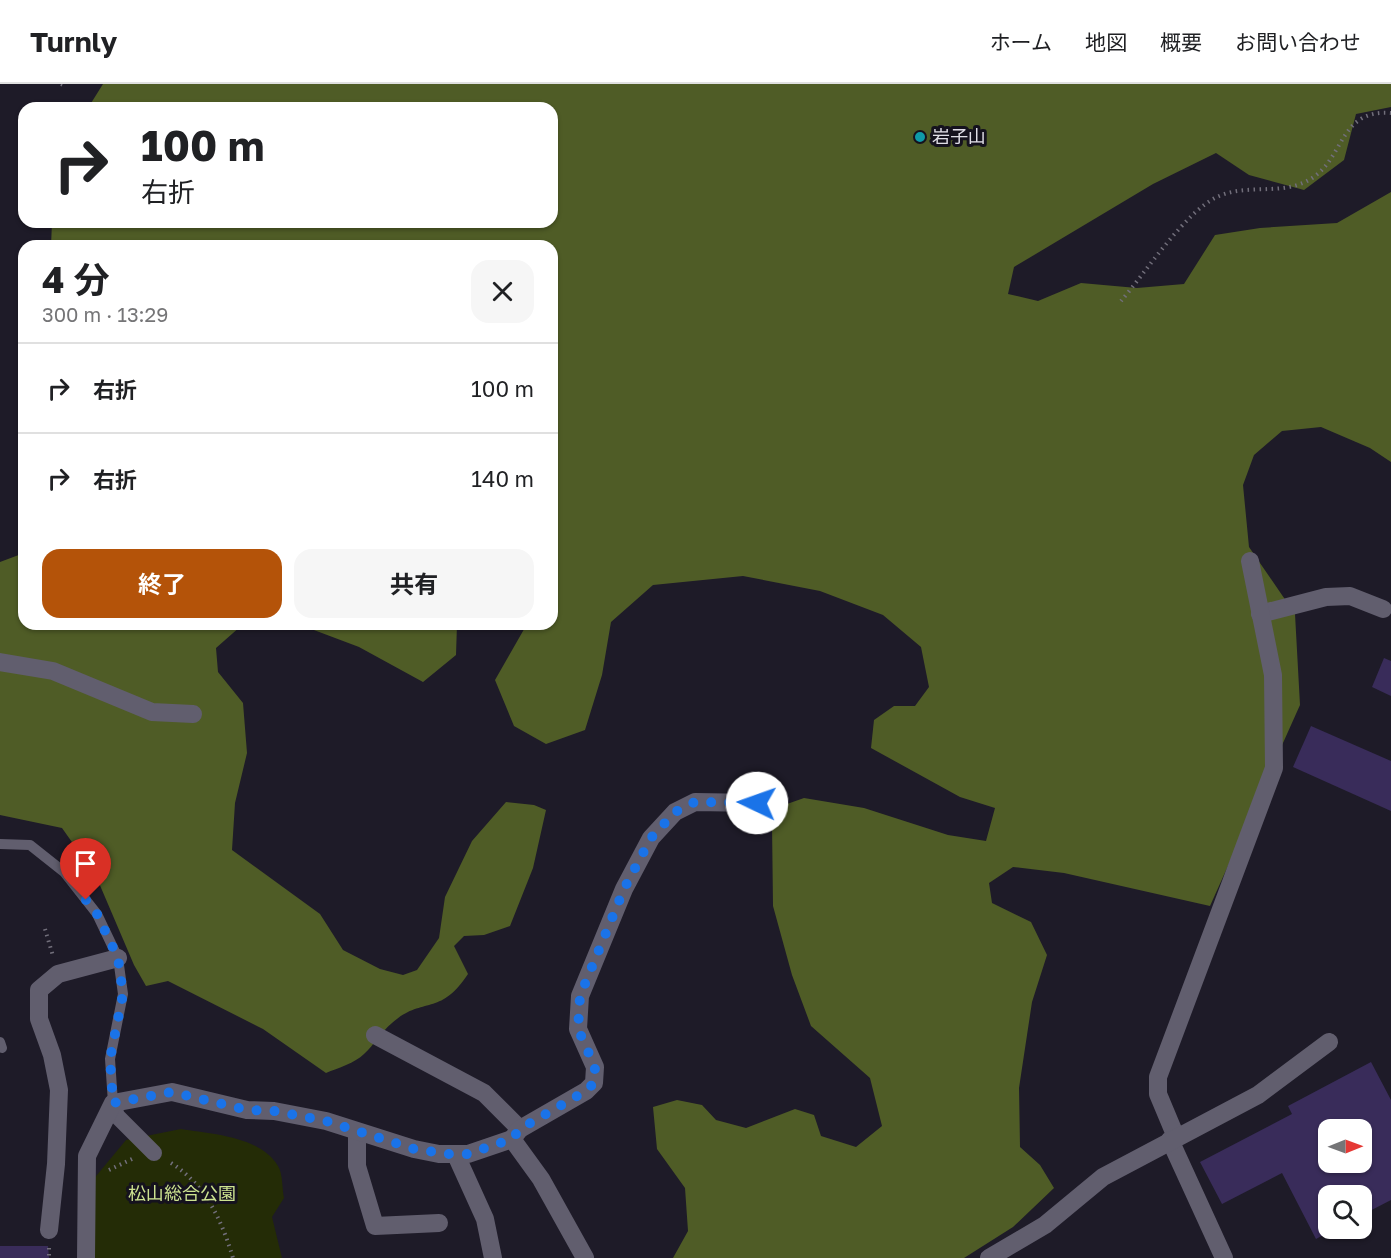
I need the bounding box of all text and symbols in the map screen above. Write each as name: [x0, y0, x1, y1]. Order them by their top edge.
text: Turnly: [30, 25, 117, 58]
text: ホーム: [990, 29, 1052, 55]
text: 地図: [1085, 29, 1127, 55]
text: 概要: [1160, 29, 1202, 55]
text: お問い合わせ: [1235, 29, 1361, 55]
text: 100 m: [141, 120, 264, 170]
place label: 岩子山: [932, 125, 986, 147]
icon: right: [42, 126, 120, 204]
marker: 岩子山: [913, 130, 927, 144]
text: 右折: [141, 176, 195, 208]
text: 4 分: [42, 258, 110, 301]
button: close: [471, 260, 534, 323]
text: 300 m · 13:29: [42, 302, 168, 326]
icon: right: [42, 372, 75, 405]
text: 100 m: [471, 375, 534, 402]
text: 右折: [93, 376, 137, 403]
icon: right: [42, 462, 75, 495]
text: 140 m: [471, 465, 534, 492]
text: 右折: [93, 466, 137, 493]
button: 終了: [42, 549, 282, 618]
button: 共有: [294, 549, 534, 618]
position arrow: [725, 771, 789, 835]
pin: [60, 838, 111, 900]
icon: arrive: [69, 847, 102, 880]
north arrow: [1318, 1119, 1372, 1173]
map controls: [1318, 1119, 1372, 1239]
park label: 松山総合公園: [128, 1182, 236, 1204]
button: search: [1318, 1185, 1372, 1239]

